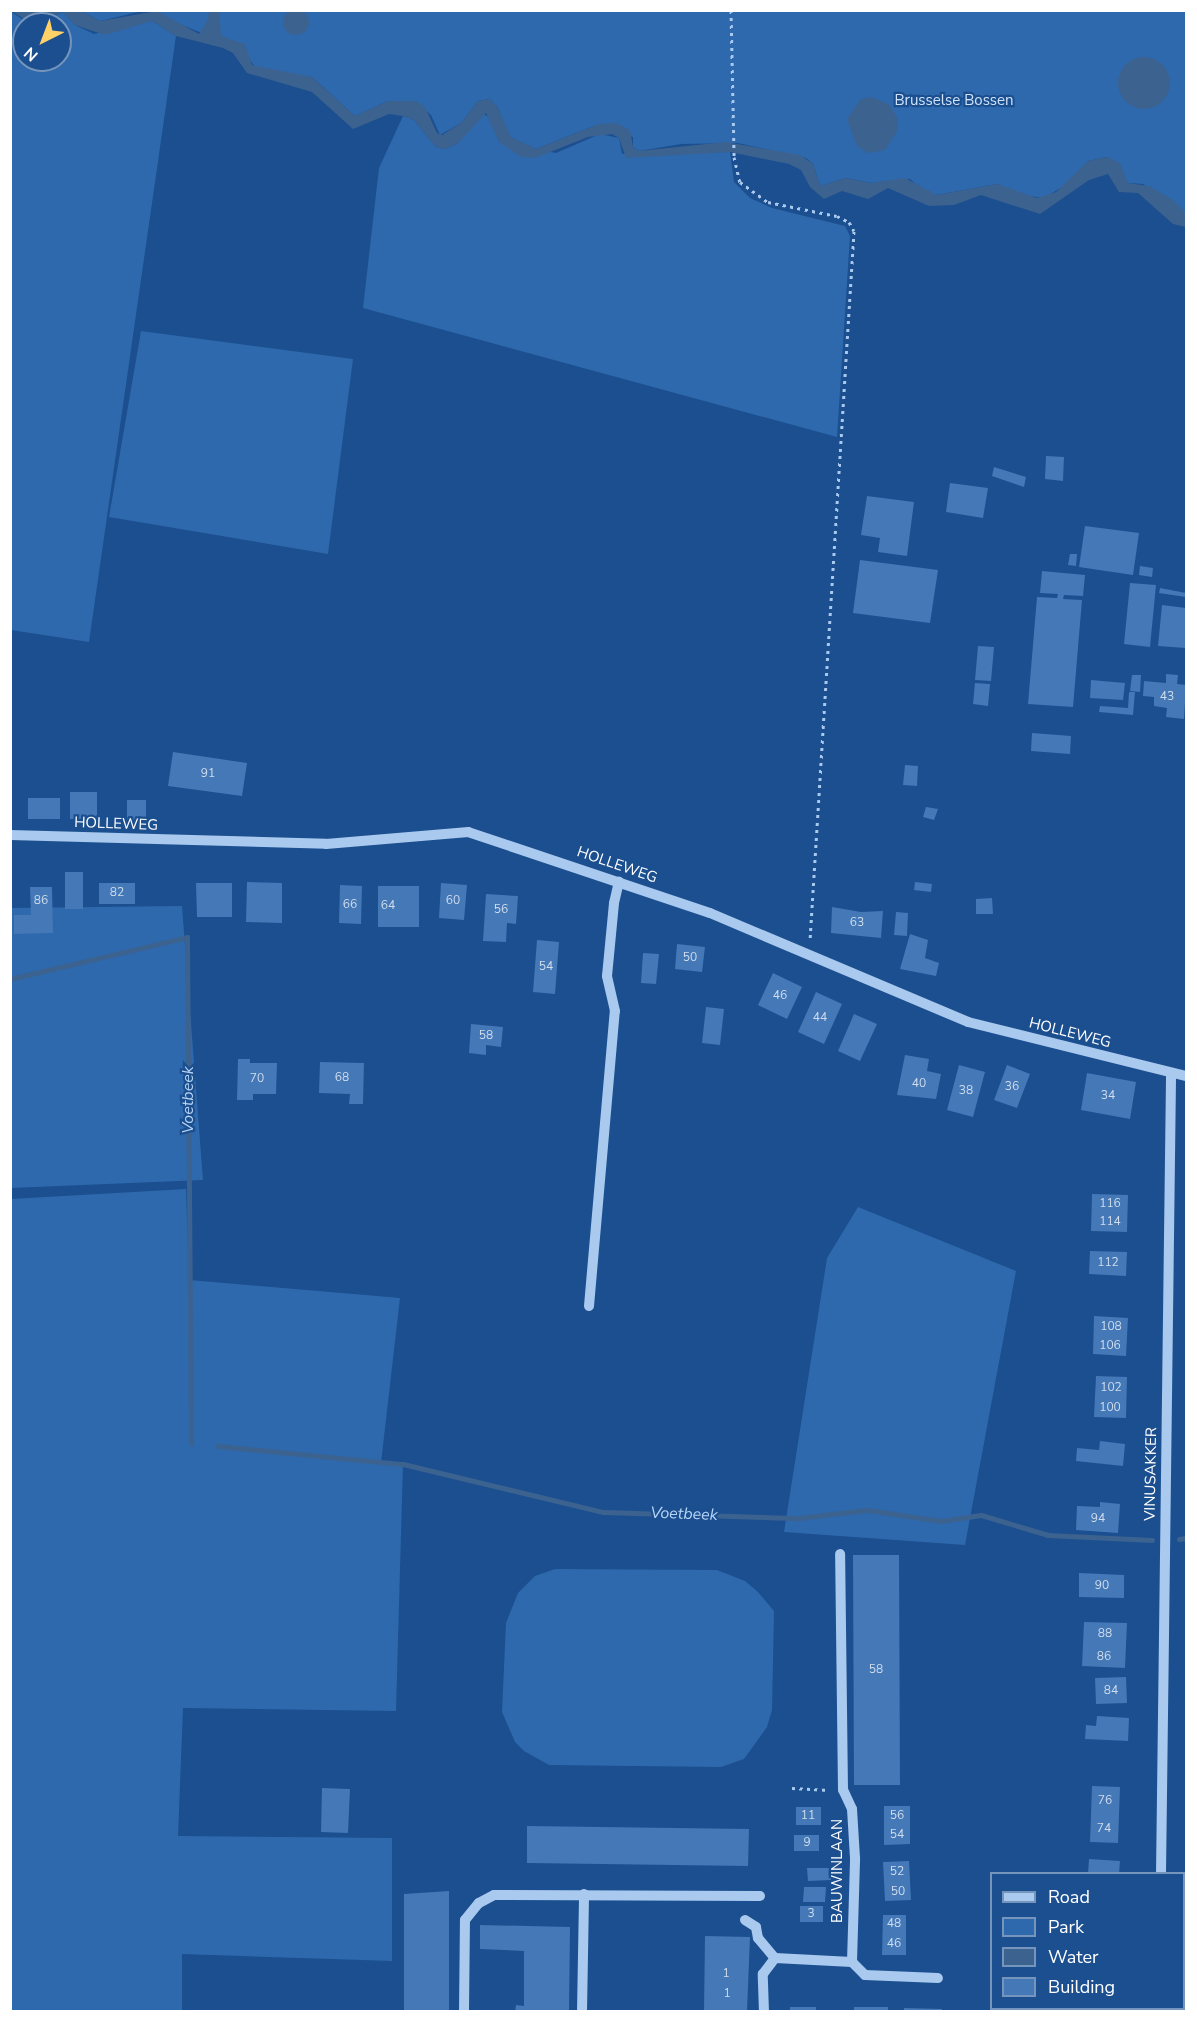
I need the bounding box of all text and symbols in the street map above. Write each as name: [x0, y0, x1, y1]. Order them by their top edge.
north arrow: [12, 12, 72, 72]
text: N: [19, 42, 43, 66]
park label: Brusselse Bossen: [894, 92, 1014, 110]
house number: 43: [1160, 690, 1174, 704]
house number: 91: [201, 767, 215, 781]
street label: HOLLEWEG: [74, 814, 158, 834]
street label: HOLLEWEG: [574, 843, 660, 887]
house number: 82: [110, 886, 124, 900]
house number: 86: [34, 894, 48, 908]
house number: 60: [446, 894, 460, 908]
house number: 66: [343, 898, 357, 912]
house number: 64: [381, 899, 395, 913]
house number: 56: [494, 903, 508, 917]
house number: 63: [850, 916, 864, 930]
house number: 50: [683, 951, 697, 965]
house number: 54: [539, 960, 553, 974]
house number: 46: [773, 989, 787, 1003]
house number: 44: [813, 1011, 827, 1025]
street label: HOLLEWEG: [1027, 1014, 1113, 1052]
house number: 58: [479, 1029, 493, 1043]
water label: Voetbeek: [178, 1066, 198, 1134]
house number: 68: [335, 1071, 349, 1085]
house number: 70: [250, 1072, 264, 1086]
house number: 40: [912, 1077, 926, 1091]
house number: 36: [1005, 1080, 1019, 1094]
house number: 38: [959, 1084, 973, 1098]
house number: 34: [1101, 1089, 1115, 1103]
house number: 116: [1099, 1197, 1121, 1211]
house number: 114: [1099, 1215, 1121, 1229]
house number: 112: [1097, 1256, 1119, 1270]
house number: 108: [1100, 1320, 1122, 1334]
house number: 106: [1099, 1339, 1121, 1353]
house number: 102: [1100, 1381, 1122, 1395]
house number: 100: [1099, 1401, 1121, 1415]
street label: VINUSAKKER: [1141, 1427, 1161, 1521]
water label: Voetbeek: [650, 1503, 718, 1525]
house number: 94: [1091, 1512, 1105, 1526]
house number: 90: [1095, 1579, 1109, 1593]
house number: 88: [1098, 1627, 1112, 1641]
house number: 86: [1097, 1650, 1111, 1664]
house number: 58: [869, 1663, 883, 1677]
house number: 84: [1104, 1684, 1118, 1698]
house number: 76: [1098, 1794, 1112, 1808]
house number: 11: [801, 1809, 815, 1823]
house number: 56: [890, 1809, 904, 1823]
street label: BAUWINLAAN: [829, 1819, 847, 1923]
house number: 74: [1097, 1822, 1111, 1836]
house number: 54: [890, 1828, 904, 1842]
house number: 9: [803, 1836, 811, 1850]
house number: 52: [890, 1865, 904, 1879]
legend: [990, 1872, 1185, 2010]
house number: 50: [891, 1885, 905, 1899]
text: Road: [1048, 1885, 1090, 1909]
house number: 3: [807, 1907, 815, 1921]
text: Park: [1048, 1915, 1084, 1939]
house number: 48: [887, 1917, 901, 1931]
house number: 46: [887, 1937, 901, 1951]
text: Water: [1048, 1945, 1099, 1969]
house number: 1: [722, 1967, 730, 1981]
text: Building: [1048, 1975, 1115, 1999]
house number: 1: [723, 1987, 731, 2001]

